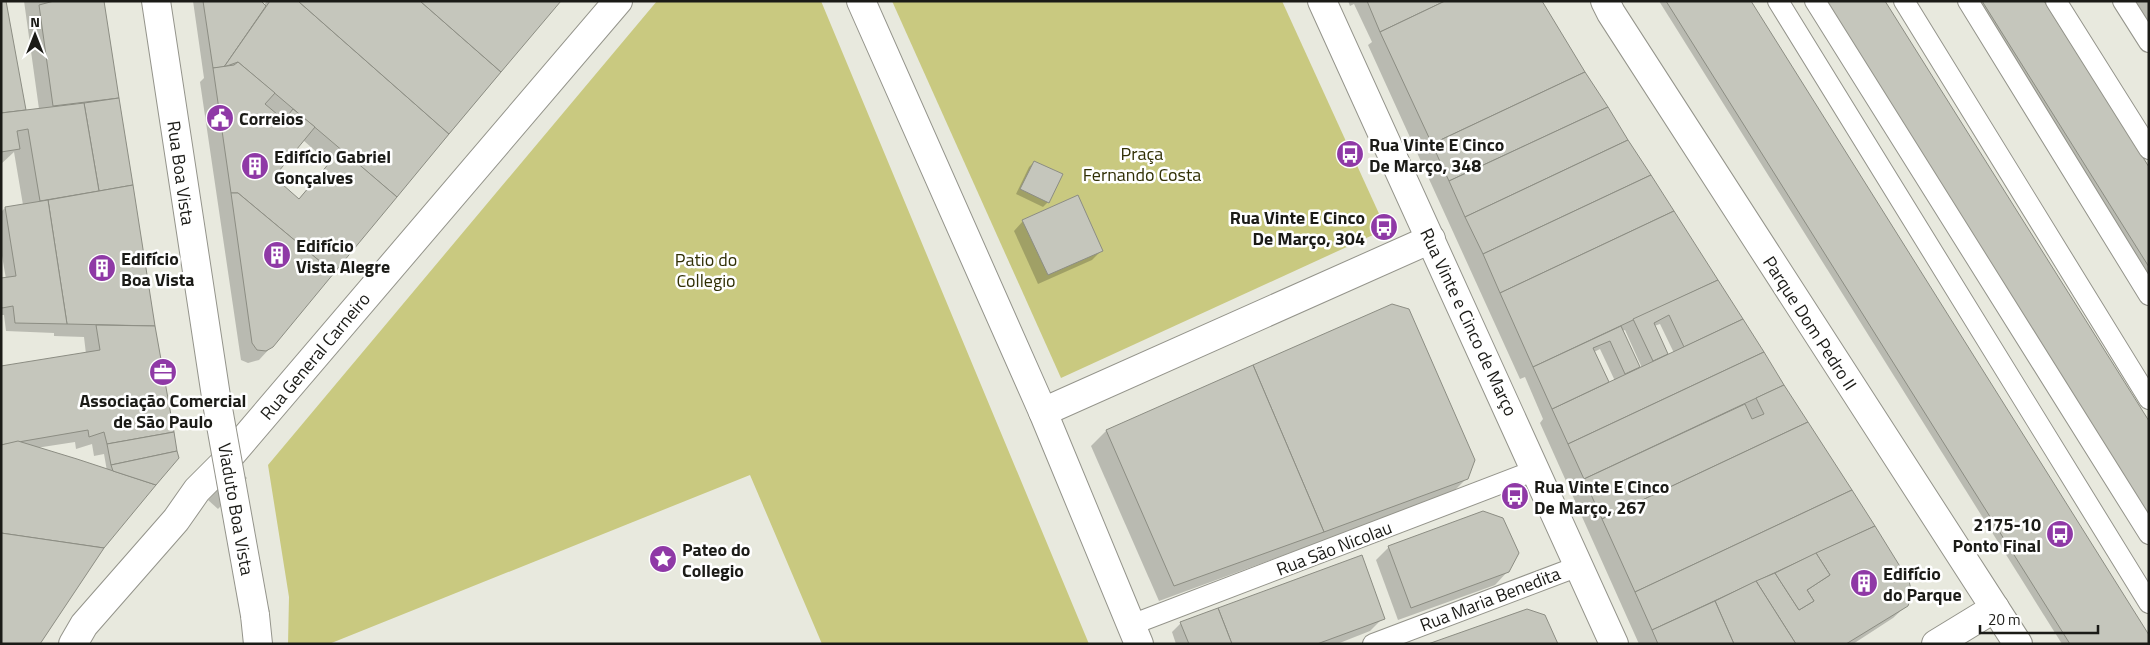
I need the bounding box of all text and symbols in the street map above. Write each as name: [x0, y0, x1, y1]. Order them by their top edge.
north arrow: [10, 10, 60, 60]
text: N: [30, 11, 40, 32]
public building icon: Correios: [205, 103, 235, 133]
place label: Correios: [239, 105, 304, 132]
street label: Rua Boa Vista: [160, 119, 202, 227]
place label: Rua Vinte E Cinco De Março, 348: [1369, 131, 1504, 179]
bus stop icon: Rua Vinte E Cinco De Março, 348: [1335, 139, 1365, 169]
park label: Praça Fernando Costa: [1083, 140, 1201, 188]
place label: Edifício Gabriel Gonçalves: [274, 143, 391, 191]
building icon: Edifício Gabriel Gonçalves: [240, 151, 270, 181]
place label: Rua Vinte E Cinco De Março, 304: [1230, 204, 1365, 252]
bus stop icon: Rua Vinte E Cinco De Março, 304: [1369, 212, 1399, 242]
street label: Rua Vinte e Cinco de Março: [1414, 224, 1524, 420]
place label: Edifício Vista Alegre: [296, 232, 390, 280]
building icon: Edifício Vista Alegre: [262, 240, 292, 270]
place label: Edifício Boa Vista: [121, 245, 194, 293]
park label: Patio do Collegio: [675, 246, 737, 294]
street label: Parque Dom Pedro II: [1756, 250, 1864, 396]
building icon: Edifício Boa Vista: [87, 253, 117, 283]
street label: Rua General Carneiro: [254, 286, 376, 426]
office icon: Associação Comercial de São Paulo: [148, 357, 178, 387]
place label: Associação Comercial de São Paulo: [80, 387, 246, 435]
street label: Viaduto Boa Vista: [211, 441, 261, 577]
place label: Rua Vinte E Cinco De Março, 267: [1534, 473, 1669, 521]
bus stop icon: Rua Vinte E Cinco De Março, 267: [1500, 481, 1530, 511]
place label: 2175-10 Ponto Final: [1953, 511, 2041, 559]
street label: Rua São Nicolau: [1272, 514, 1396, 582]
bus stop icon: 2175-10 Ponto Final: [2045, 519, 2075, 549]
place label: Pateo do Collegio: [682, 536, 750, 584]
place icon: Pateo do Collegio: [648, 544, 678, 574]
street label: Rua Maria Benedita: [1416, 560, 1564, 638]
place label: Edifício do Parque: [1883, 560, 1962, 608]
building icon: Edifício do Parque: [1849, 568, 1879, 598]
scale bar: [1980, 602, 2098, 634]
text: 20 m: [1988, 608, 2021, 631]

